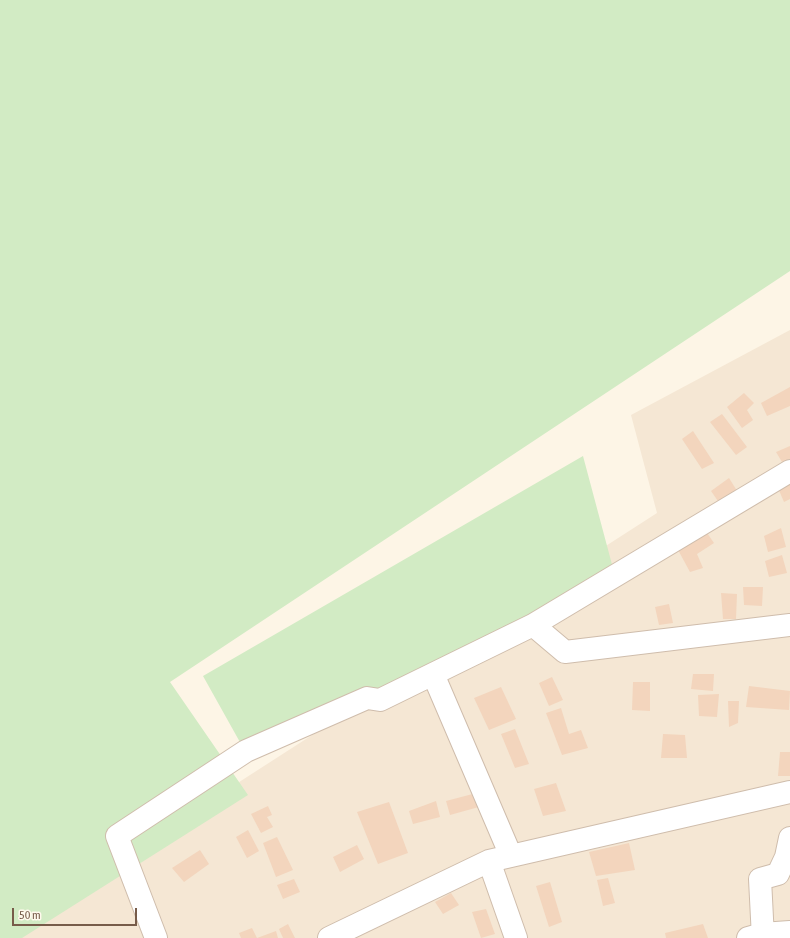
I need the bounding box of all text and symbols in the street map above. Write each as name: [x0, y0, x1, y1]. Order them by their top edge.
scale bar: [14, 900, 139, 926]
text: 50 m: [19, 908, 41, 922]

